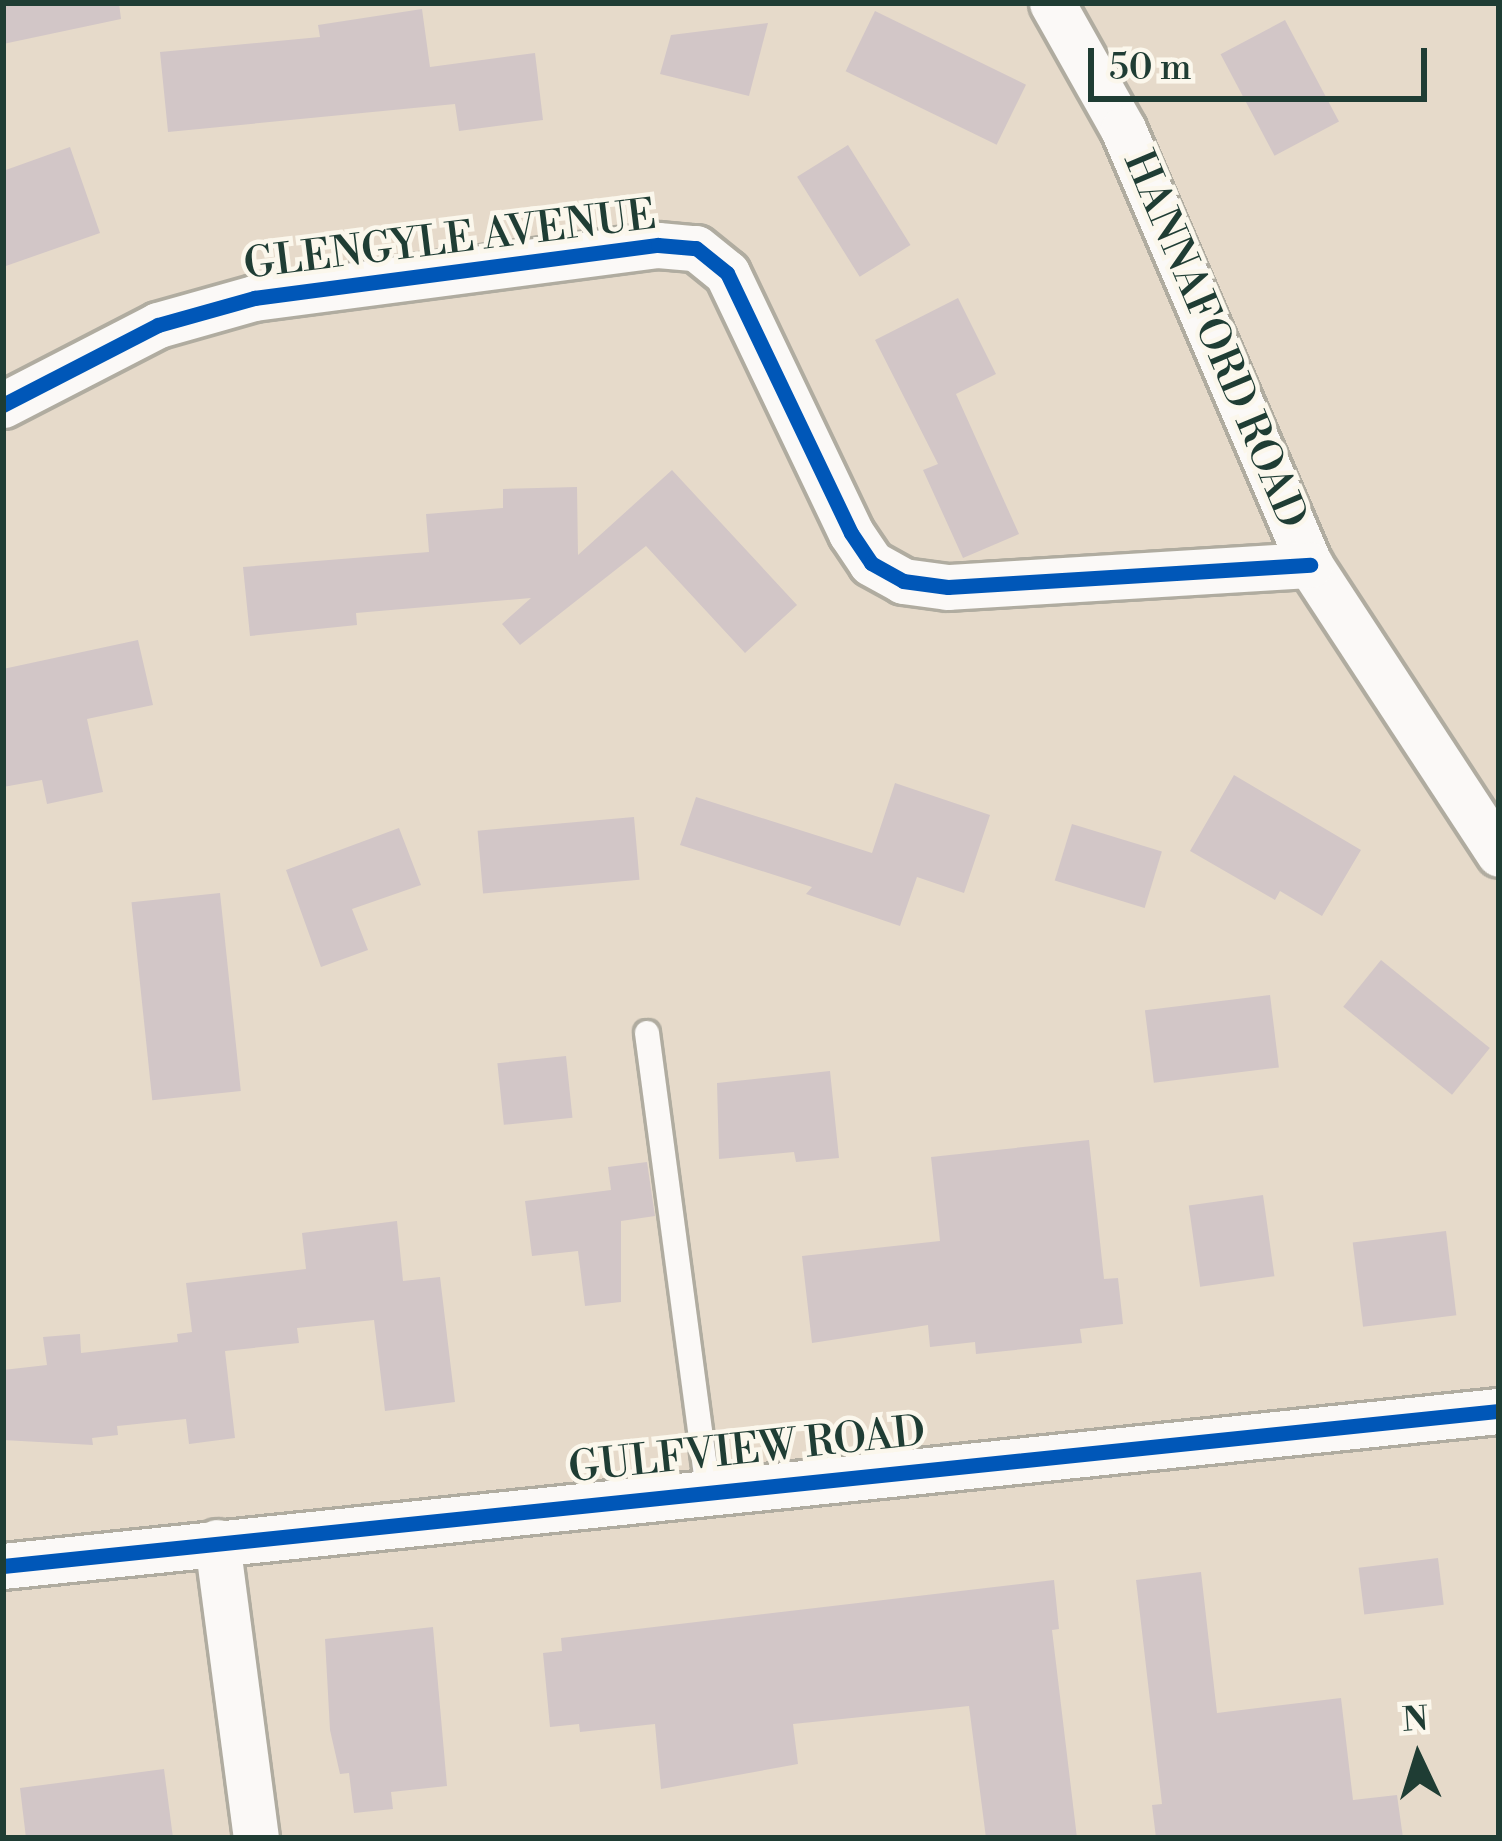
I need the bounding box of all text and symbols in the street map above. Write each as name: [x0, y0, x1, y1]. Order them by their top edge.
scale bar: [1094, 24, 1433, 98]
text: 50 m: [1109, 46, 1192, 91]
street label: HANNAFORD ROAD: [1112, 144, 1316, 536]
street label: GLENGYLE AVENUE: [241, 191, 659, 291]
street label: GULFVIEW ROAD: [566, 1407, 928, 1495]
north arrow: [1358, 1697, 1478, 1817]
text: N: [1401, 1699, 1430, 1742]

